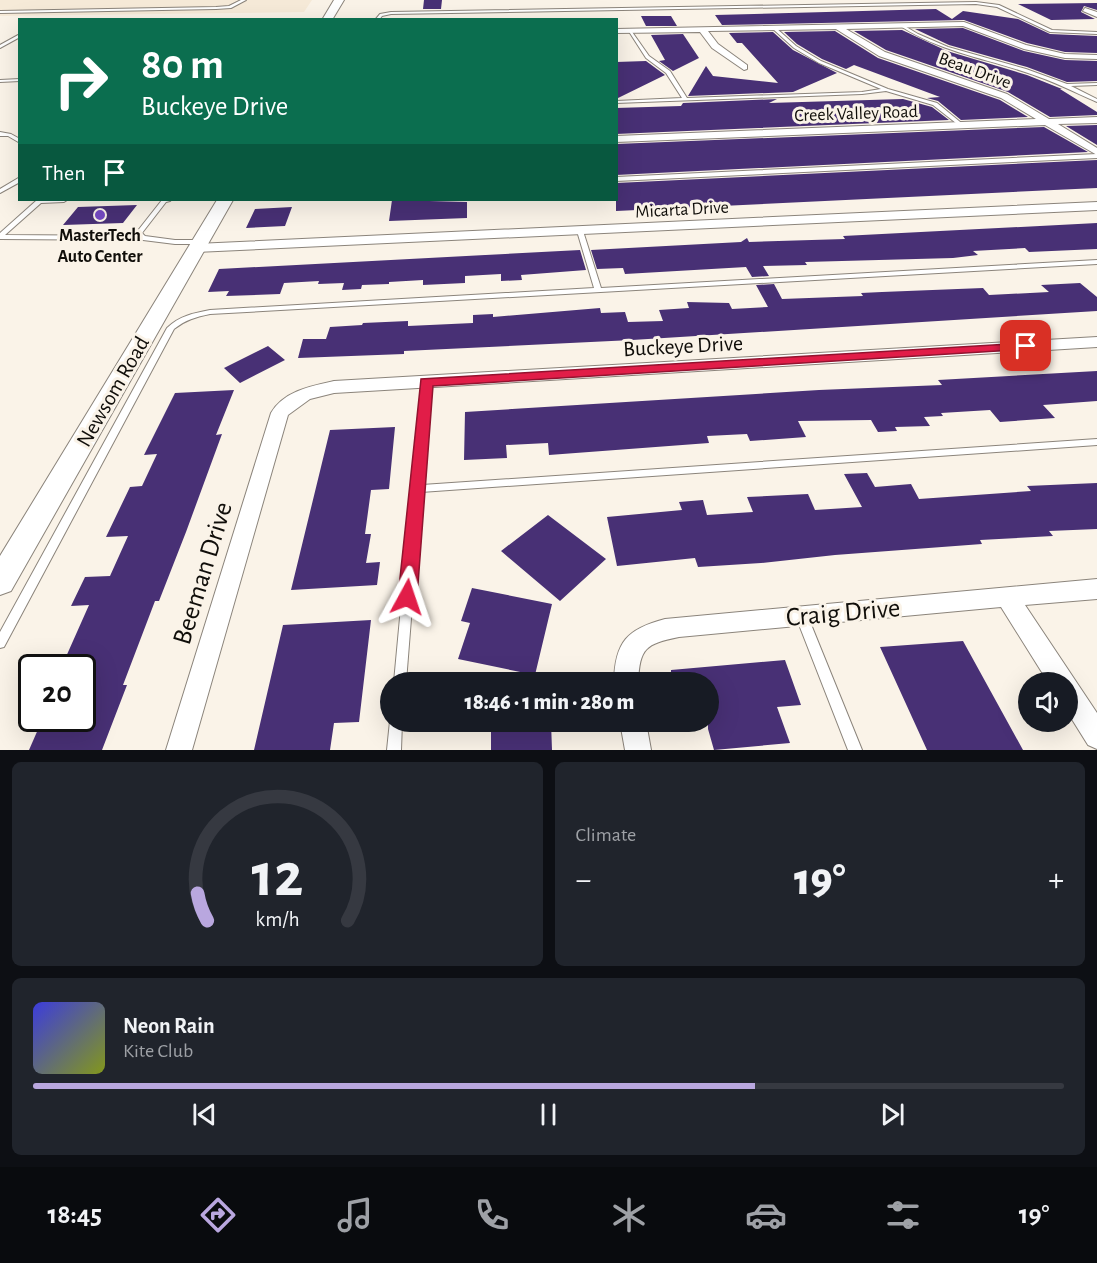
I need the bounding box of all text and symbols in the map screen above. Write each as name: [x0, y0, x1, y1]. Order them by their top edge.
icon: right: [42, 42, 120, 120]
text: 80 m: [141, 44, 224, 86]
street label: Beau Drive: [936, 50, 1013, 92]
text: Buckeye Drive: [141, 93, 288, 120]
street label: Creek Valley Road: [794, 103, 918, 125]
icon: arrive: [98, 156, 131, 189]
text: Then: [42, 162, 86, 184]
street label: Micarta Drive: [635, 199, 729, 221]
marker: MasterTech Auto Center: [93, 208, 107, 222]
place label: MasterTech Auto Center: [57, 227, 143, 266]
pin: [1000, 320, 1051, 371]
icon: arrive: [1009, 329, 1042, 362]
street label: Buckeye Drive: [623, 332, 744, 360]
street label: Newsom Road: [73, 333, 153, 450]
street label: Beeman Drive: [168, 499, 237, 648]
position arrow: [375, 565, 439, 629]
street label: Craig Drive: [785, 594, 901, 631]
speed limit sign: 20: [18, 654, 96, 732]
map controls: [1018, 672, 1078, 732]
button: sound: [1018, 672, 1078, 732]
text: 18:46 · 1 min · 280 m: [465, 691, 634, 713]
text: Climate: [576, 825, 636, 845]
text: 12: [251, 845, 303, 907]
text: 19°: [794, 858, 846, 903]
text: −: [576, 864, 591, 897]
text: +: [1048, 864, 1064, 897]
text: km/h: [255, 909, 299, 930]
text: Neon Rain: [123, 1015, 215, 1037]
text: Kite Club: [123, 1041, 193, 1061]
icon: previous: [188, 1098, 221, 1131]
icon: pause: [532, 1098, 565, 1131]
icon: next: [876, 1098, 909, 1131]
icon: directions: [197, 1194, 239, 1236]
icon: music: [334, 1194, 376, 1236]
icon: phone: [471, 1194, 513, 1236]
icon: climate: [608, 1194, 650, 1236]
icon: car: [745, 1194, 787, 1236]
icon: filters: [882, 1194, 924, 1236]
text: 18:45: [47, 1201, 102, 1228]
text: 19°: [1019, 1201, 1049, 1228]

